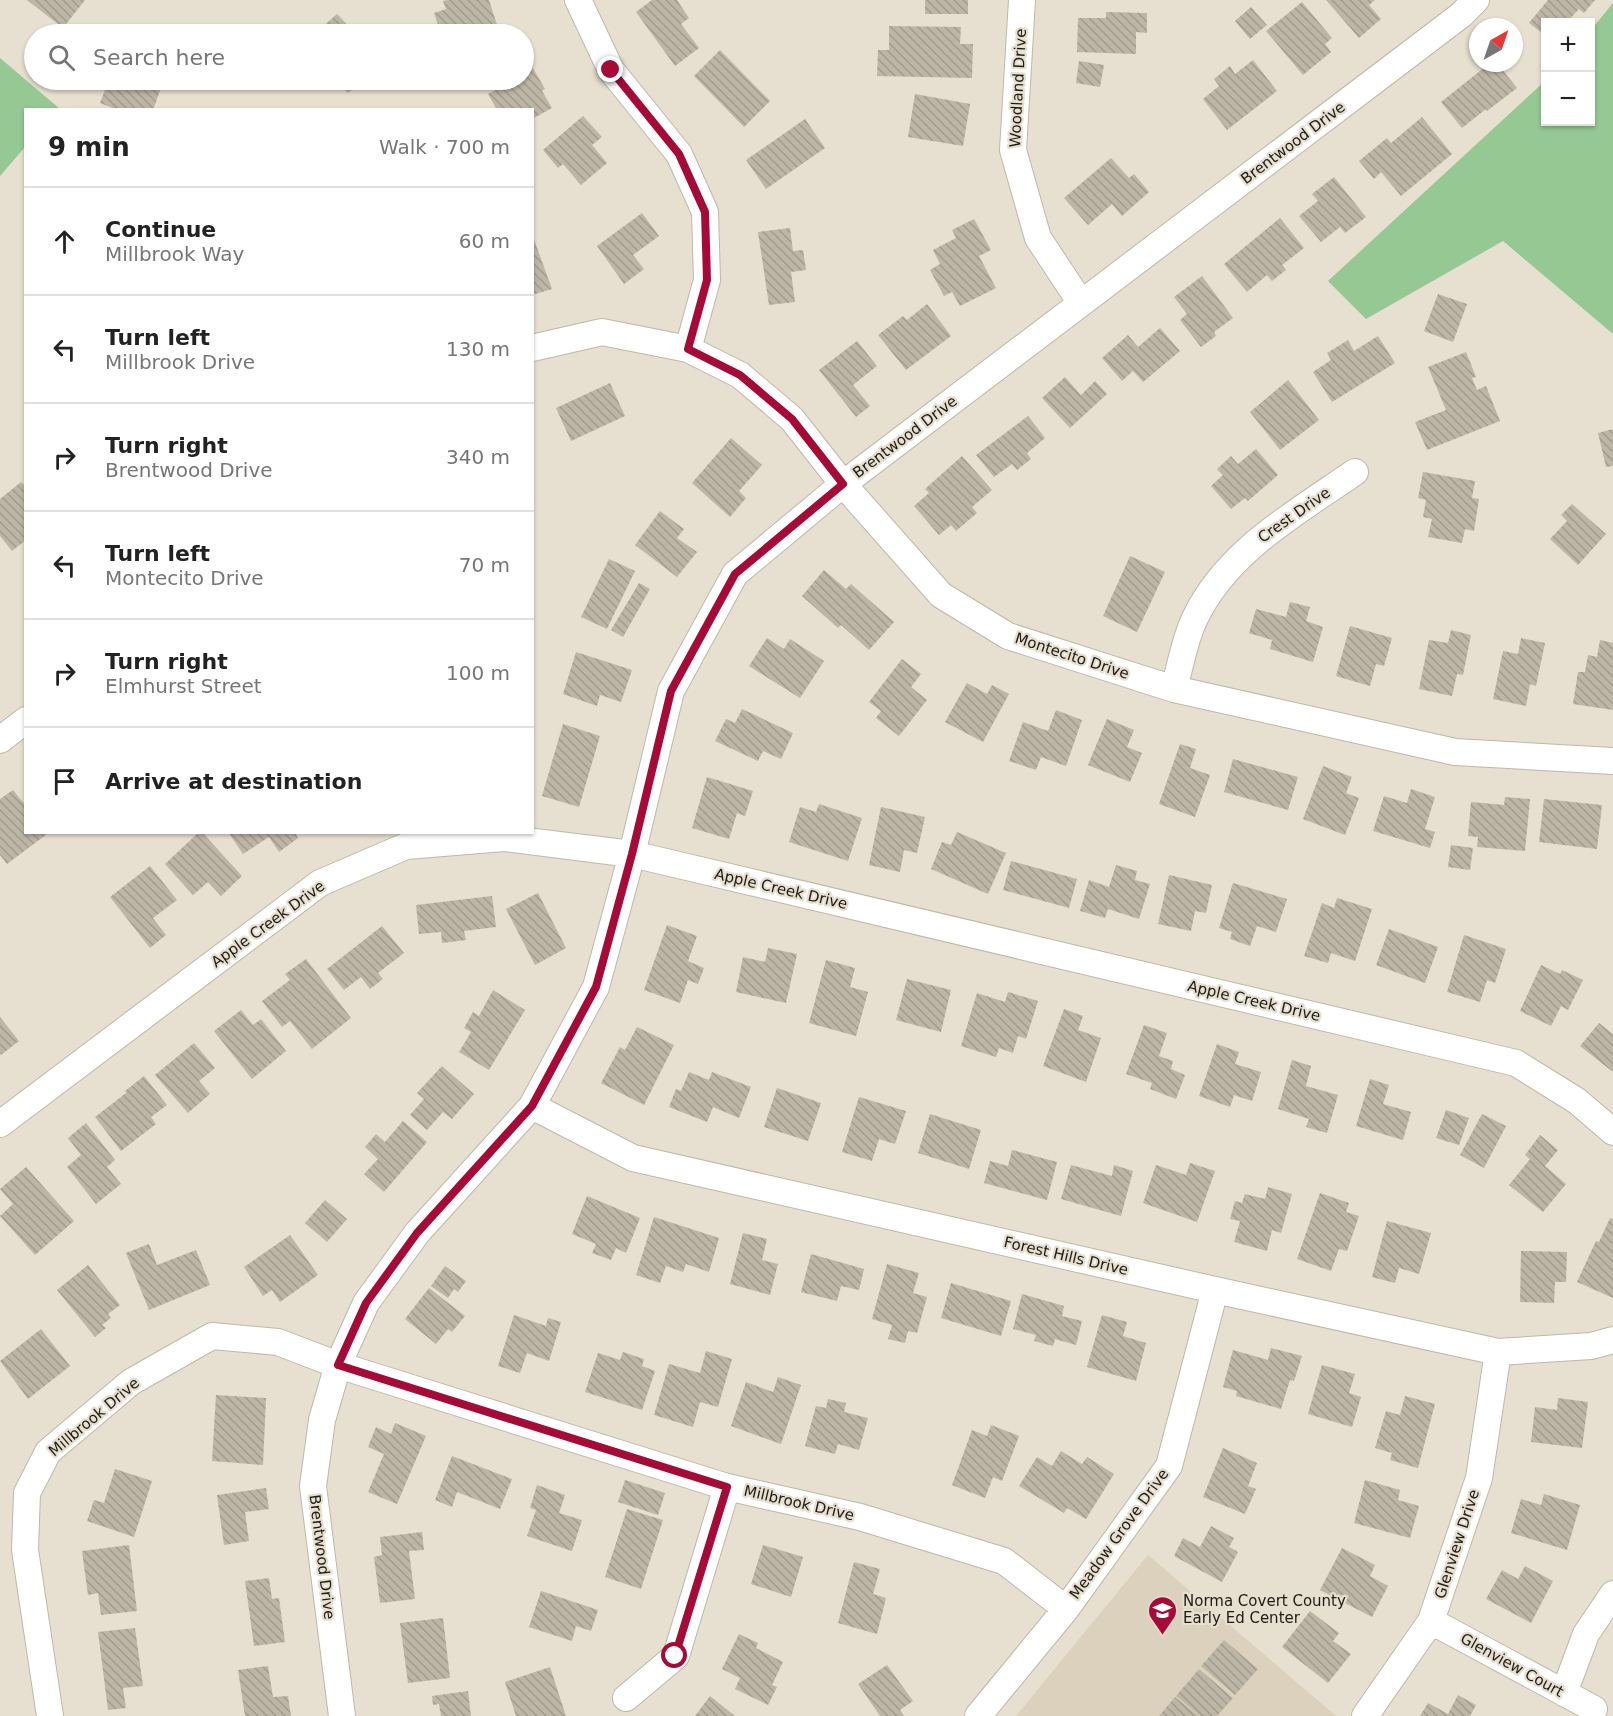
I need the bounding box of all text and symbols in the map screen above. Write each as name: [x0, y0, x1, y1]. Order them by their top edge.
north arrow: [1469, 18, 1523, 72]
map controls: [1541, 18, 1595, 126]
button: +: [1541, 18, 1595, 72]
search box: [24, 24, 534, 90]
street label: Woodland Drive: [1006, 28, 1030, 148]
icon: search: [45, 41, 78, 74]
text: Search here: [93, 45, 225, 70]
route end: [597, 56, 623, 82]
button: −: [1541, 72, 1595, 126]
street label: Brentwood Drive: [1237, 98, 1349, 188]
text: 9 min: [48, 132, 130, 162]
text: Walk · 700 m: [379, 135, 510, 159]
text: Continue: [105, 217, 216, 242]
icon: ahead: [48, 225, 81, 258]
text: 60 m: [459, 229, 510, 253]
text: Millbrook Way: [105, 242, 244, 266]
text: Turn left: [105, 325, 210, 350]
icon: left: [48, 333, 81, 366]
text: 130 m: [446, 337, 510, 361]
text: Millbrook Drive: [105, 350, 255, 374]
street label: Brentwood Drive: [849, 392, 961, 482]
text: Turn right: [105, 433, 228, 458]
icon: right: [48, 441, 81, 474]
text: 340 m: [446, 445, 510, 469]
text: Brentwood Drive: [105, 458, 273, 482]
street label: Crest Drive: [1254, 484, 1334, 546]
text: Turn left: [105, 541, 210, 566]
icon: left: [48, 549, 81, 582]
text: 70 m: [459, 553, 510, 577]
text: Montecito Drive: [105, 566, 264, 590]
street label: Montecito Drive: [1013, 629, 1131, 683]
text: Turn right: [105, 649, 228, 674]
icon: right: [48, 657, 81, 690]
text: 100 m: [446, 661, 510, 685]
text: Elmhurst Street: [105, 674, 262, 698]
icon: arrive: [48, 765, 81, 798]
text: Arrive at destination: [105, 769, 362, 794]
street label: Apple Creek Drive: [713, 865, 849, 913]
street label: Apple Creek Drive: [208, 877, 328, 971]
street label: Apple Creek Drive: [1186, 977, 1322, 1025]
street label: Forest Hills Drive: [1002, 1233, 1130, 1279]
street label: Millbrook Drive: [45, 1374, 143, 1460]
street label: Meadow Grove Drive: [1066, 1465, 1172, 1603]
street label: Millbrook Drive: [742, 1482, 856, 1524]
street label: Glenview Drive: [1431, 1487, 1483, 1601]
street label: Brentwood Drive: [305, 1494, 339, 1620]
place label: Norma Covert County Early Ed Center: [1183, 1592, 1346, 1627]
school or university icon: Norma Covert County Early Ed Center: [1146, 1594, 1178, 1636]
street label: Glenview Court: [1457, 1629, 1567, 1701]
route start: [661, 1642, 687, 1668]

